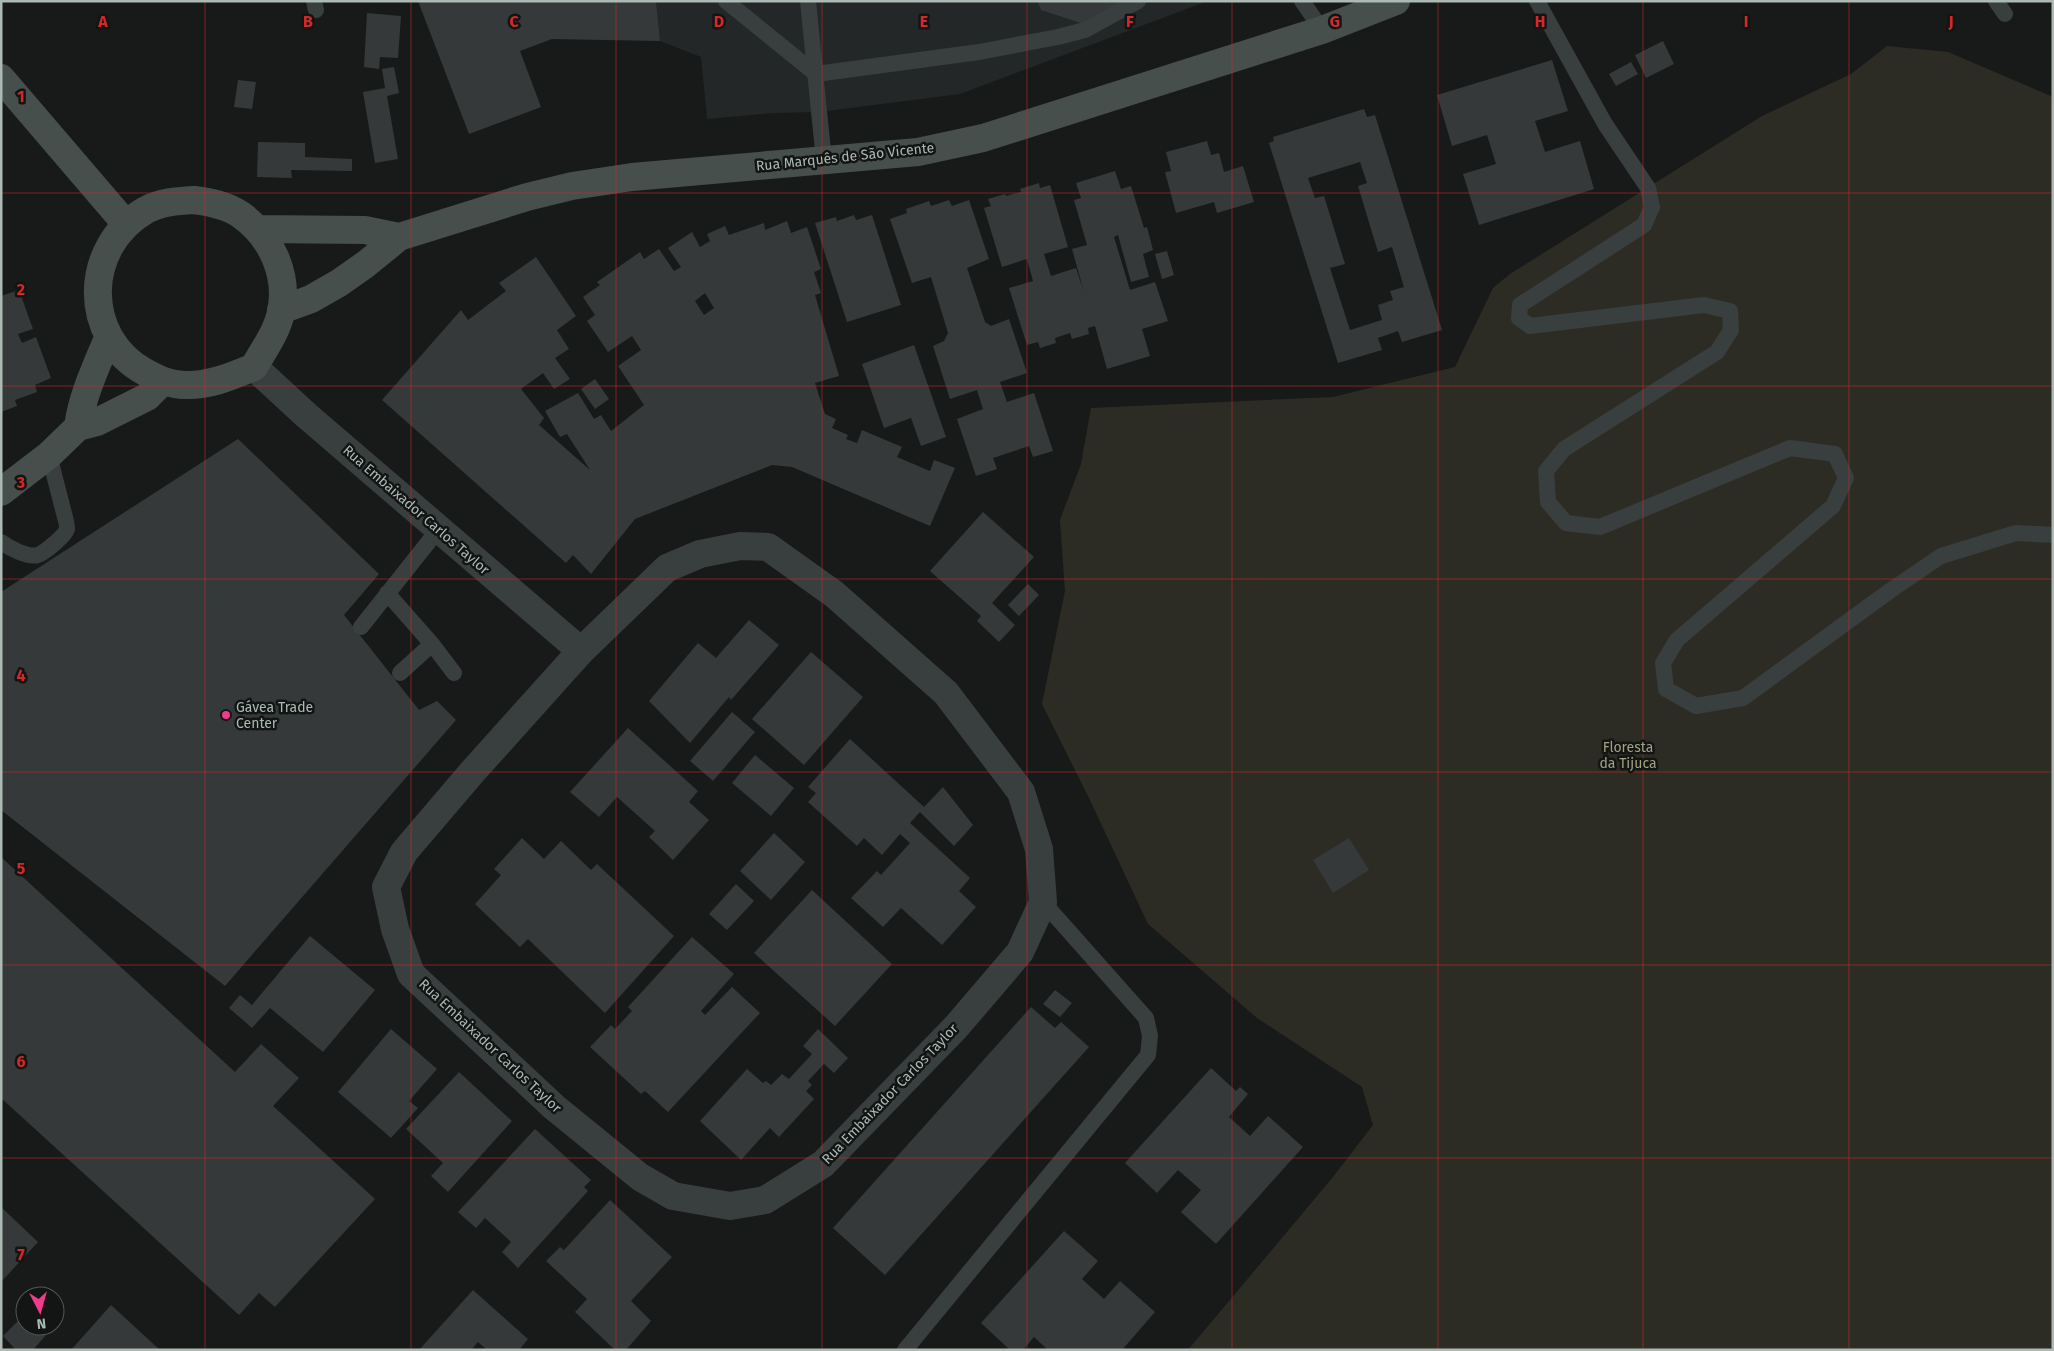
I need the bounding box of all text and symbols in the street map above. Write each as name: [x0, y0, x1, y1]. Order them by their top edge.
text: A: [97, 12, 108, 31]
text: B: [303, 12, 313, 31]
text: C: [509, 12, 519, 31]
text: D: [714, 12, 724, 31]
text: E: [920, 12, 928, 31]
text: F: [1126, 12, 1134, 31]
text: G: [1330, 12, 1340, 31]
text: H: [1535, 12, 1545, 31]
text: I: [1744, 12, 1748, 31]
text: J: [1947, 12, 1954, 31]
text: 1: [17, 87, 25, 106]
street label: Rua Marquês de São Vicente: [755, 139, 935, 175]
text: 2: [17, 280, 25, 299]
street label: Rua Embaixador Carlos Taylor: [339, 442, 493, 579]
text: 3: [16, 473, 25, 492]
text: 4: [16, 666, 26, 685]
place label: Gávea Trade Center: [236, 699, 313, 732]
marker: Gávea Trade Center: [220, 709, 232, 721]
park label: Floresta da Tijuca: [1599, 739, 1657, 772]
text: 5: [17, 859, 26, 878]
street label: Rua Embaixador Carlos Taylor: [415, 975, 565, 1117]
street label: Rua Embaixador Carlos Taylor: [818, 1020, 962, 1168]
text: 6: [16, 1052, 26, 1071]
text: 7: [17, 1245, 25, 1264]
north arrow: [15, 1286, 65, 1336]
text: N: [36, 1314, 47, 1332]

